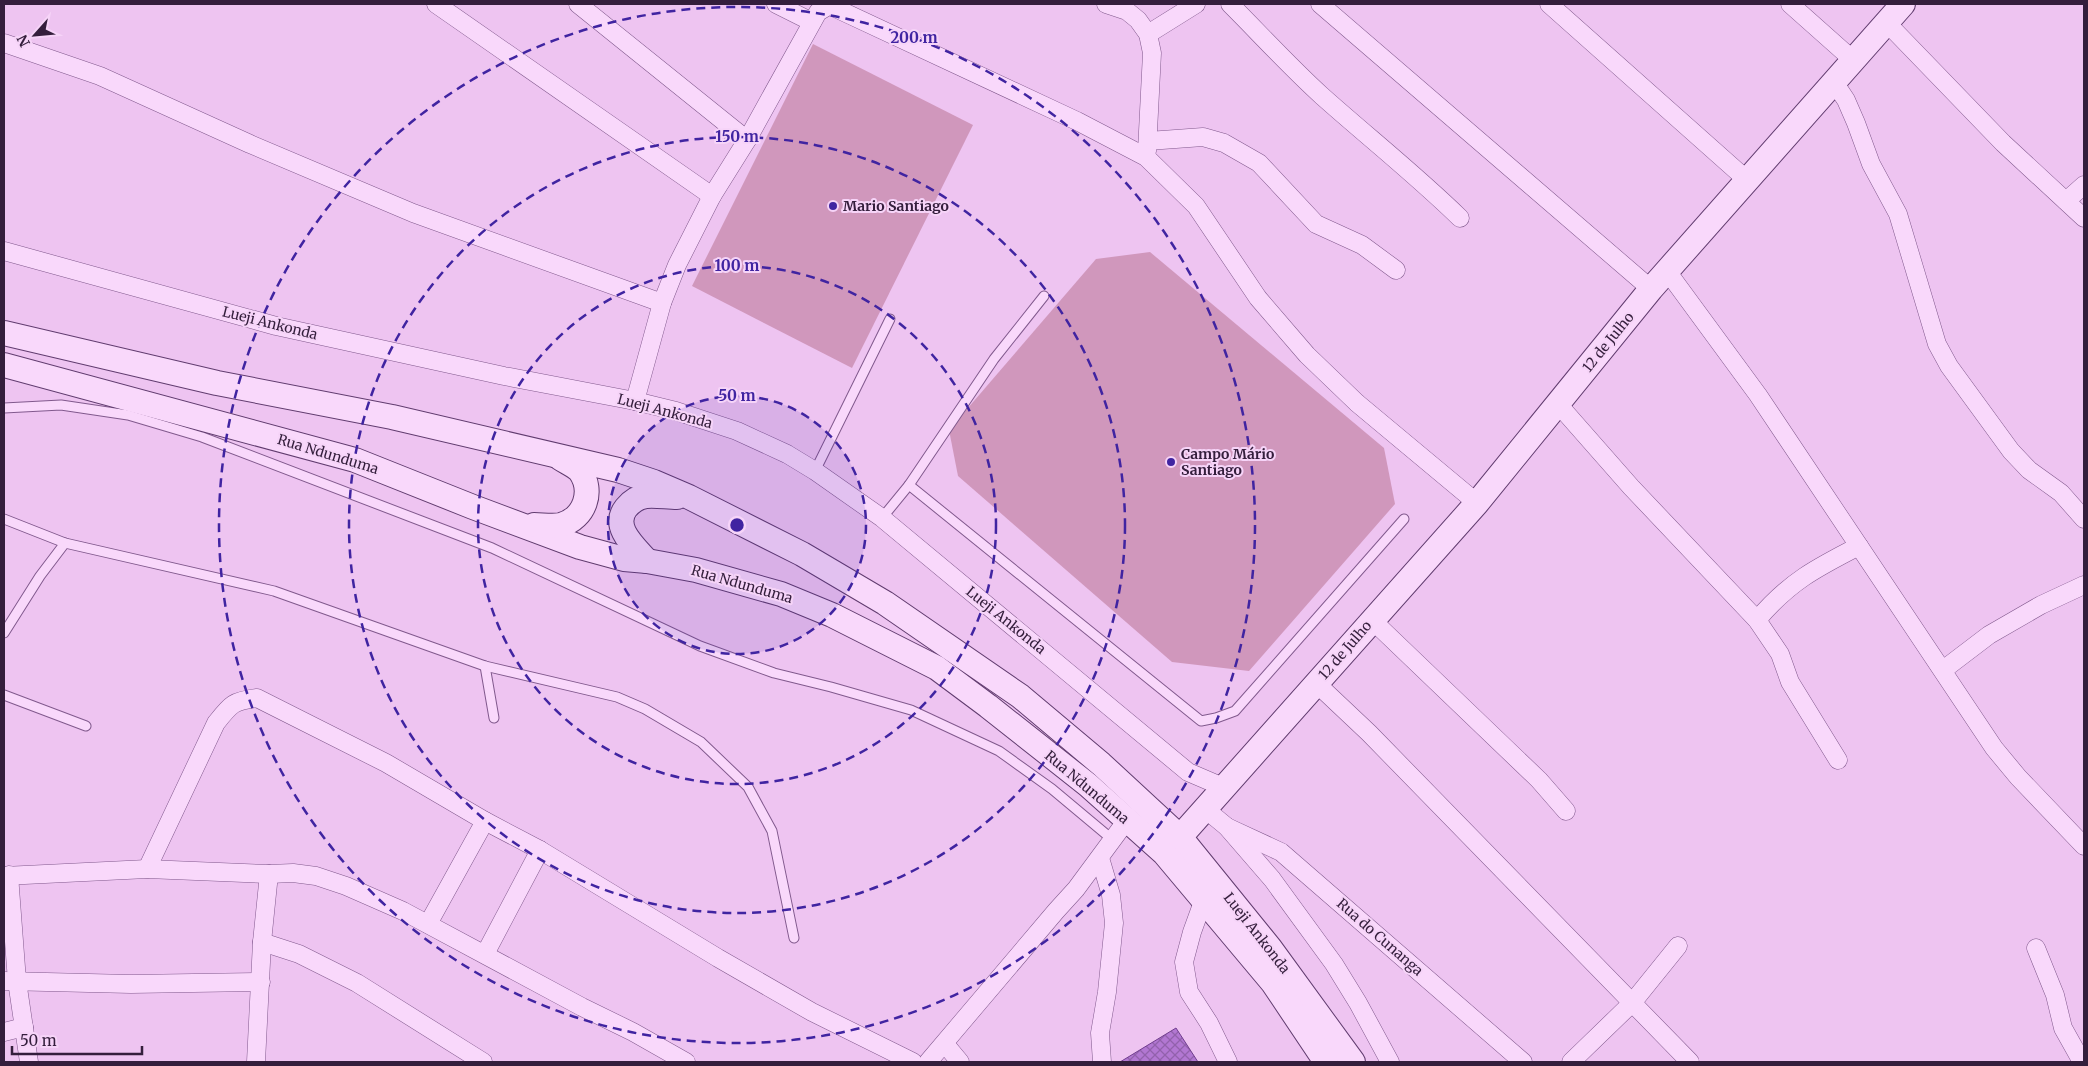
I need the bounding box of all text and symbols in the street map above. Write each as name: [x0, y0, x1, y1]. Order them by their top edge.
north arrow: [10, 10, 60, 60]
text: 200 m: [890, 28, 938, 47]
text: N: [13, 32, 34, 50]
text: 150 m: [715, 127, 759, 146]
place label: Mario Santiago: [843, 197, 949, 215]
marker: Mario Santiago: [827, 200, 839, 212]
text: 100 m: [715, 256, 759, 275]
street label: Lueji Ankonda: [220, 302, 320, 344]
street label: 12 de Julho: [1578, 308, 1638, 376]
text: 50 m: [718, 386, 756, 405]
street label: Lueji Ankonda: [616, 390, 715, 432]
street label: Rua Ndunduma: [275, 430, 381, 478]
place label: Campo Mário Santiago: [1181, 445, 1274, 479]
marker: Campo Mário Santiago: [1165, 456, 1177, 468]
centre of rings: [728, 516, 746, 534]
street label: Rua Ndunduma: [689, 561, 795, 607]
street label: Lueji Ankonda: [962, 582, 1050, 658]
street label: 12 de Julho: [1315, 617, 1375, 683]
street label: Rua Ndunduma: [1041, 746, 1133, 828]
street label: Lueji Ankonda: [1220, 889, 1294, 977]
street label: Rua do Cunanga: [1333, 895, 1427, 980]
scale bar: [12, 1024, 142, 1056]
text: 50 m: [20, 1031, 57, 1050]

